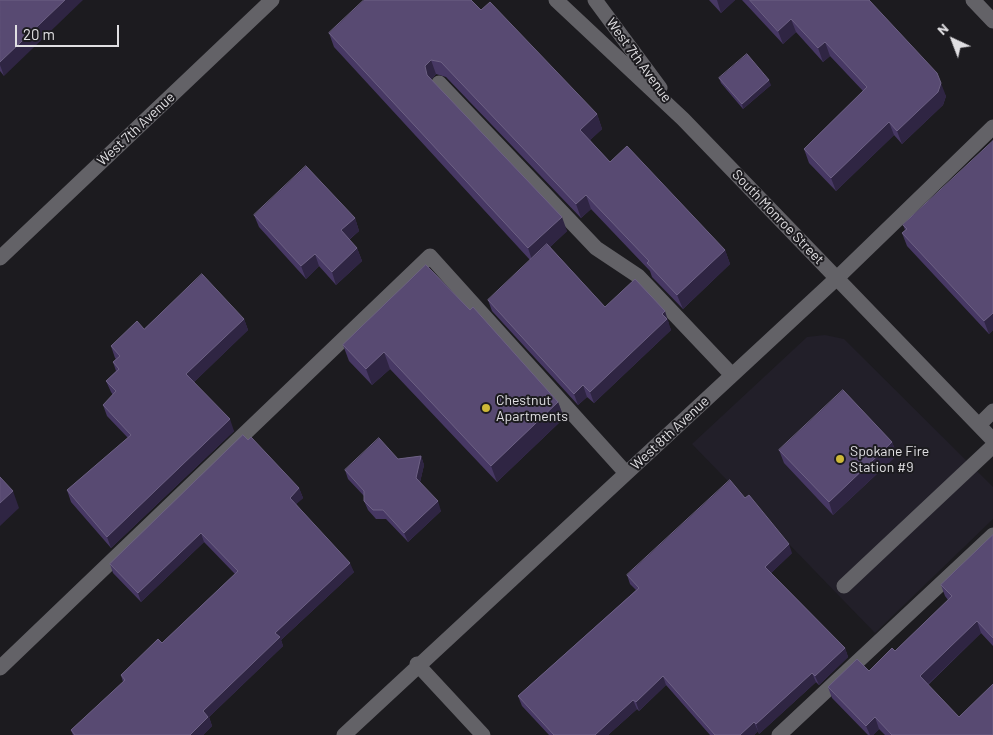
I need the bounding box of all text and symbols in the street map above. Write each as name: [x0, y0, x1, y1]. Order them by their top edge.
scale bar: [18, 15, 121, 47]
street label: West 7th Avenue: [603, 15, 675, 105]
north arrow: [928, 15, 978, 65]
text: N: [933, 19, 952, 38]
text: 20 m: [23, 25, 55, 43]
street label: West 7th Avenue: [94, 89, 178, 169]
street label: South Monroe Street: [729, 166, 827, 268]
place label: Chestnut Apartments: [496, 392, 568, 424]
street label: West 8th Avenue: [627, 392, 713, 474]
marker: Chestnut Apartments: [480, 402, 492, 414]
place label: Spokane Fire Station #9: [850, 443, 929, 476]
marker: Spokane Fire Station #9: [834, 453, 846, 465]

